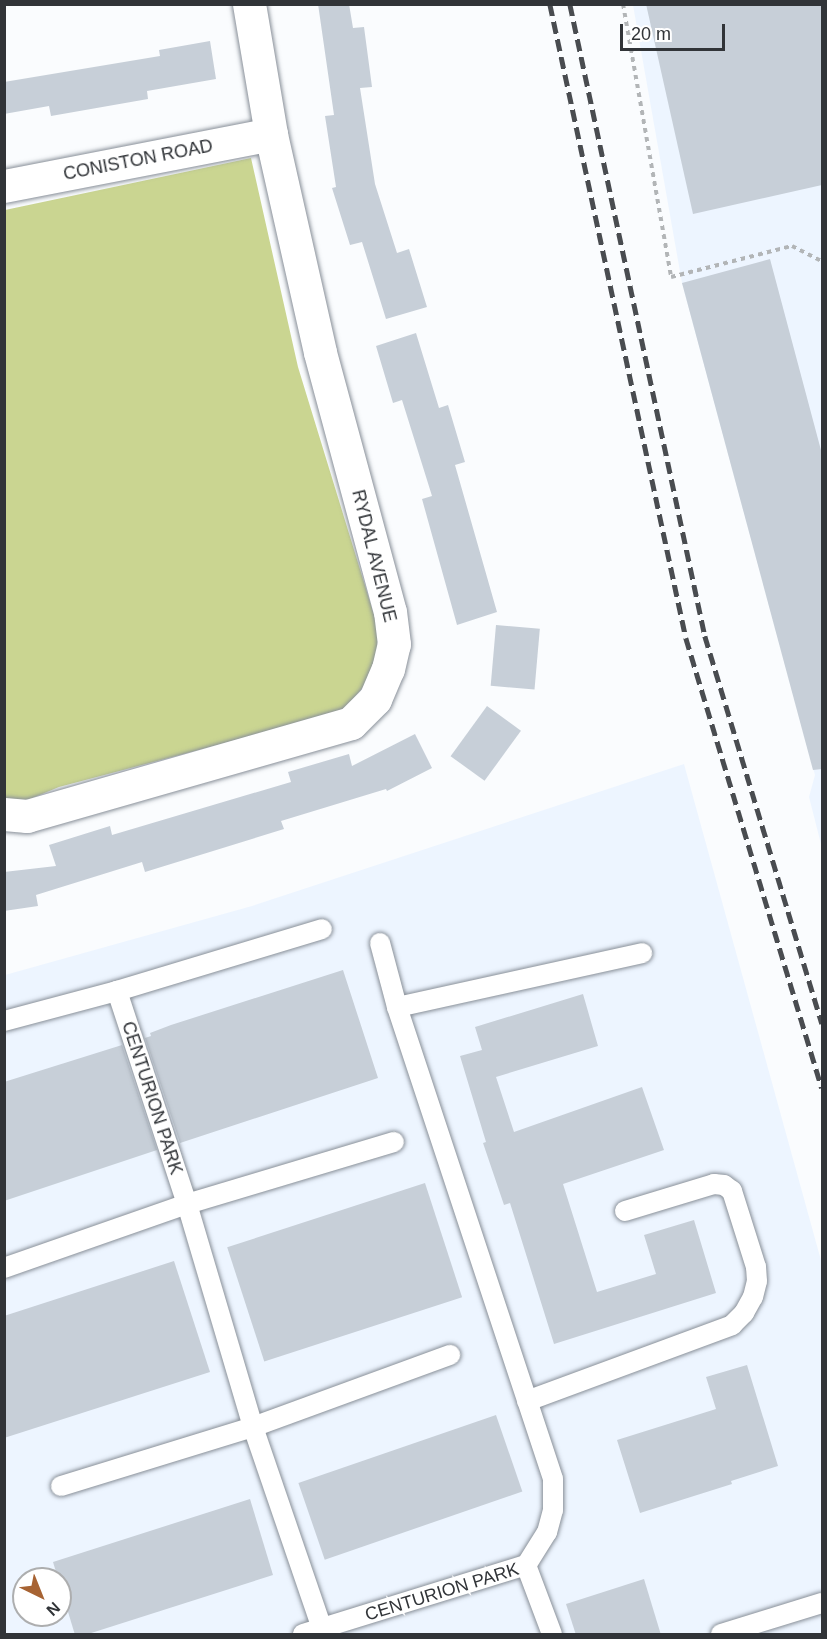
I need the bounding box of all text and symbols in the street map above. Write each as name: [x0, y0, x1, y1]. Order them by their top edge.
scale bar: [623, 12, 728, 50]
text: 20 m: [631, 24, 671, 44]
street label: CONISTON ROAD: [61, 135, 215, 185]
street label: RYDAL AVENUE: [347, 487, 401, 625]
street label: CENTURION PARK: [117, 1019, 187, 1177]
street label: CENTURION PARK: [362, 1558, 522, 1626]
north arrow: [12, 1567, 72, 1627]
text: N: [43, 1599, 63, 1619]

